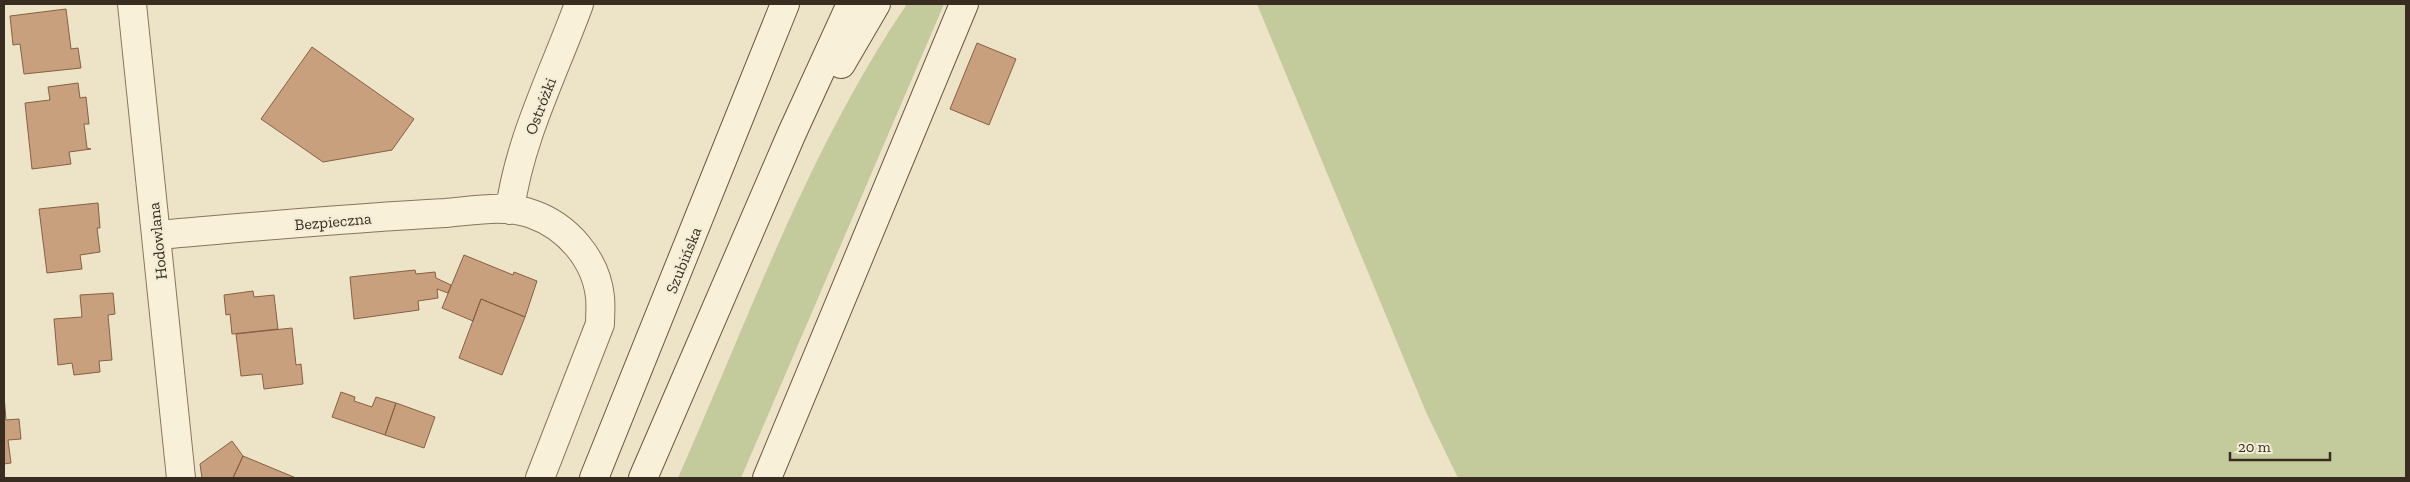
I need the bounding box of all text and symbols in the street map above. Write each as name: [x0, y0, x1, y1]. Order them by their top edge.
street label: Ostróżki: [521, 74, 560, 137]
street label: Hodowlana: [144, 201, 171, 281]
street label: Bezpieczna: [294, 209, 373, 234]
street label: Szubińska: [662, 224, 705, 296]
scale bar: [2230, 430, 2330, 462]
text: 20 m: [2238, 438, 2271, 456]

